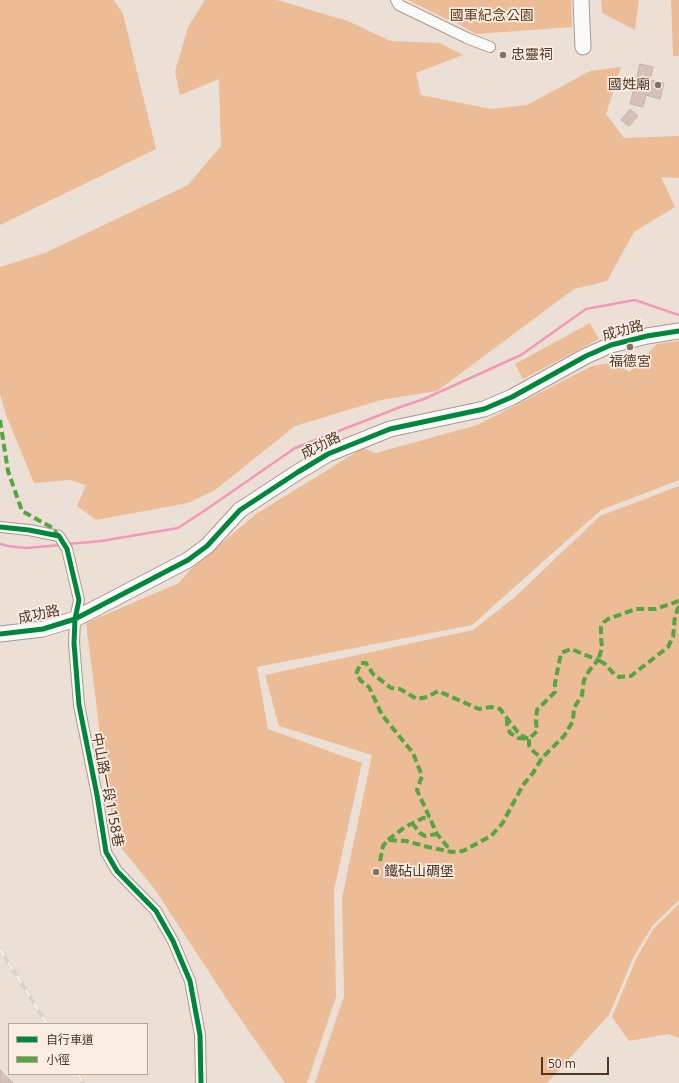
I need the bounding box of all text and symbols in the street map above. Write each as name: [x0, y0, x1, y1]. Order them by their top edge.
park label: 國軍紀念公園: [450, 8, 534, 24]
place label: 忠靈祠: [511, 47, 553, 63]
marker: 忠靈祠: [498, 50, 508, 60]
place label: 國姓廟: [608, 77, 650, 93]
marker: 國姓廟: [653, 80, 663, 90]
street label: 成功路: [601, 317, 645, 345]
marker: 福德宮: [625, 342, 635, 352]
place label: 福德宮: [609, 354, 651, 370]
street label: 成功路: [298, 429, 344, 463]
street label: 成功路: [17, 602, 61, 628]
street label: 中山路一段1158巷: [88, 731, 126, 849]
place label: 鐵砧山碉堡: [384, 864, 454, 880]
marker: 鐵砧山碉堡: [371, 867, 381, 877]
legend: [8, 1023, 148, 1075]
text: 自行車道: [46, 1031, 94, 1048]
scale bar: [543, 1049, 611, 1075]
text: 小徑: [46, 1051, 70, 1068]
text: 50 m: [548, 1055, 576, 1072]

